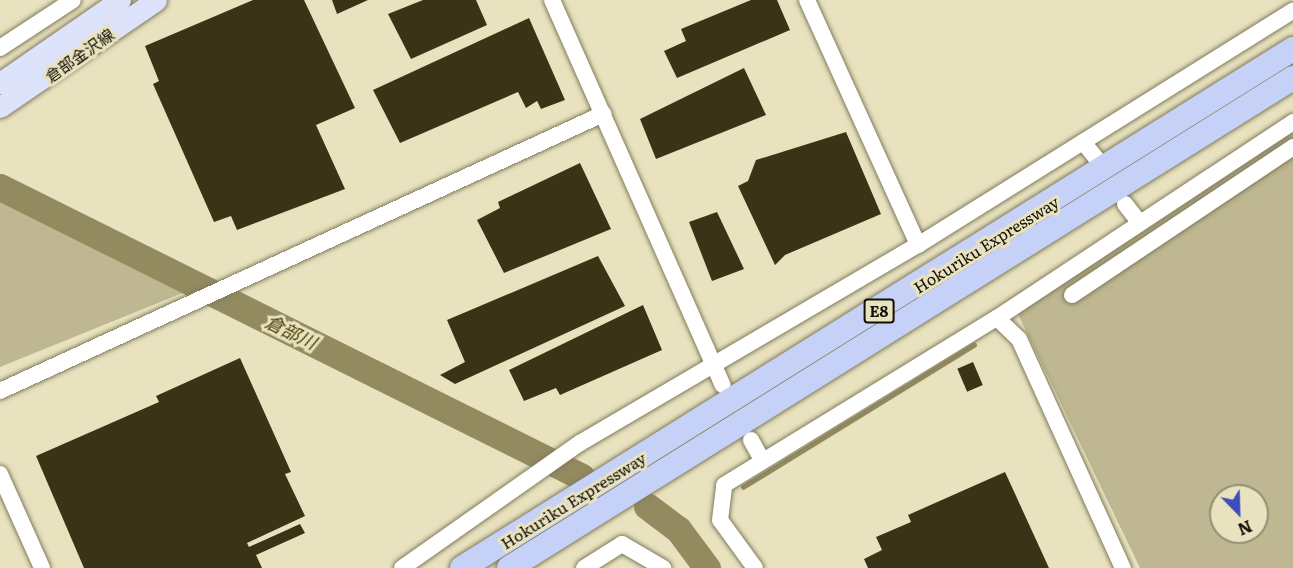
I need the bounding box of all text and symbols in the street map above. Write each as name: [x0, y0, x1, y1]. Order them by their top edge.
street label: 倉部金沢線: [41, 24, 117, 86]
street label: Hokuriku Expressway: [910, 191, 1062, 297]
road number: E8: [862, 299, 896, 323]
water label: 倉部川: [262, 310, 320, 354]
street label: Hokuriku Expressway: [497, 447, 649, 553]
north arrow: [1209, 484, 1269, 544]
text: N: [1234, 515, 1256, 542]

